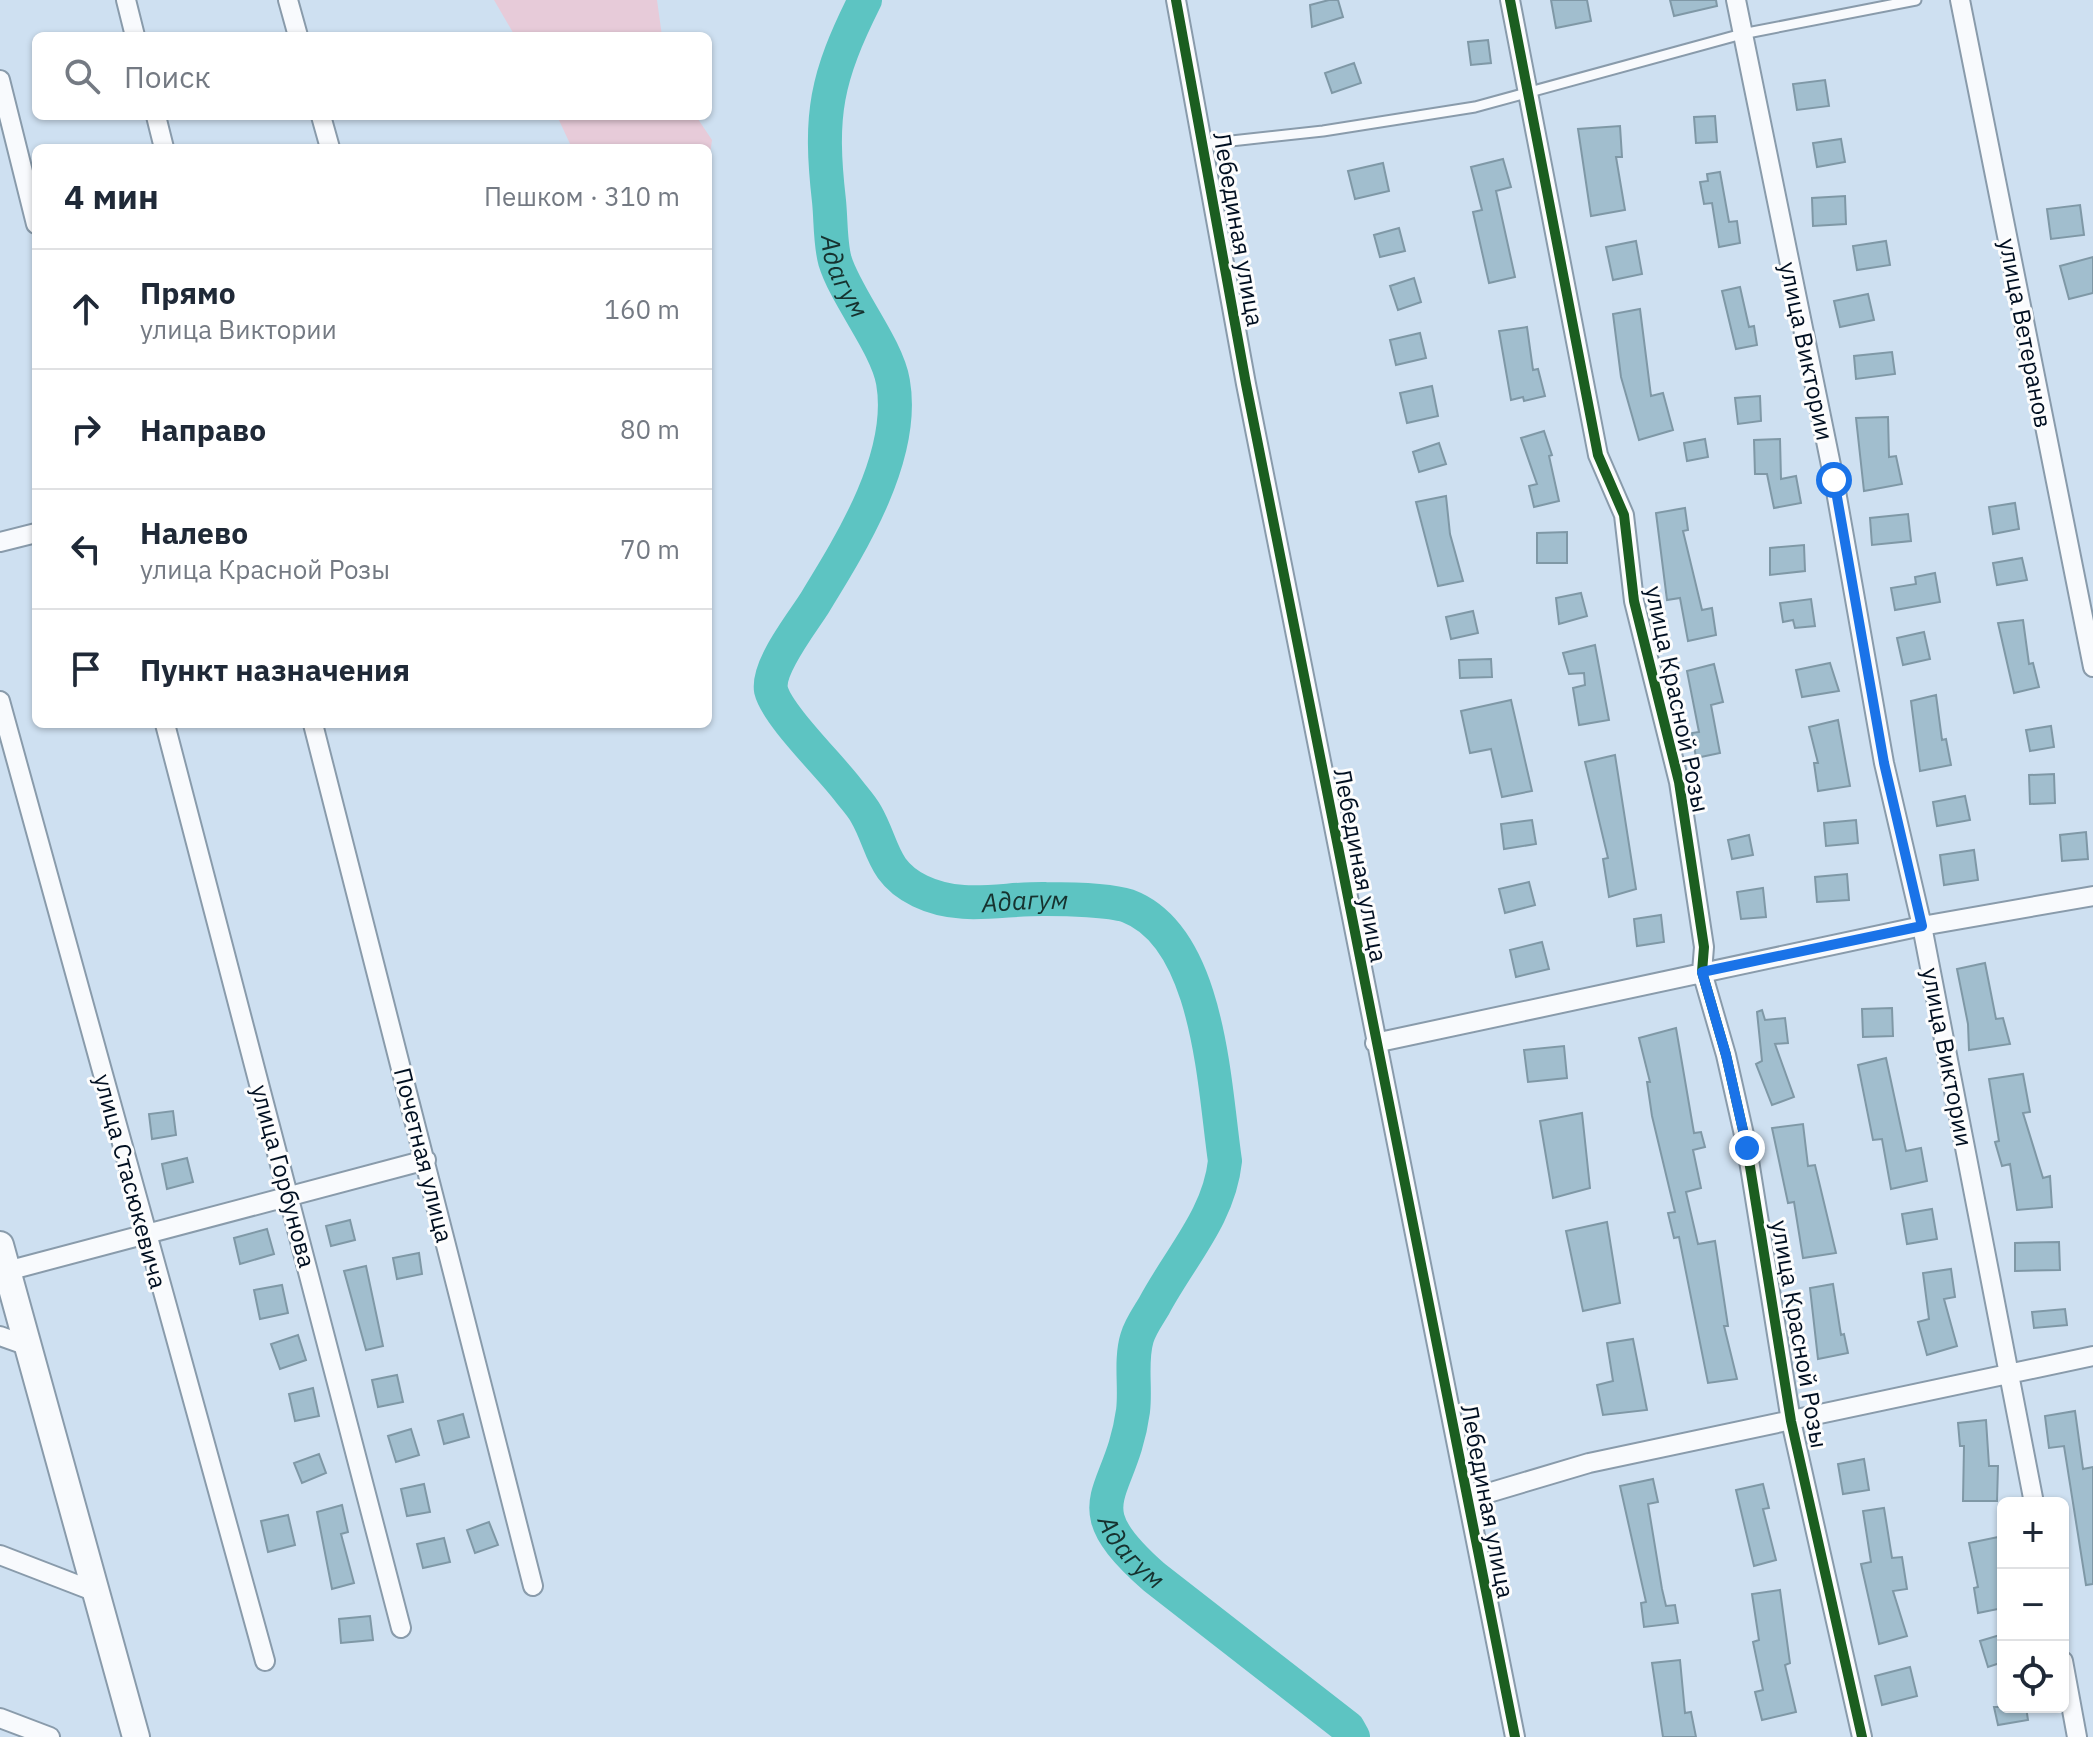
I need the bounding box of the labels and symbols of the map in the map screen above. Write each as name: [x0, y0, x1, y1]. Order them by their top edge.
street label: Лебединая улица: [1206, 129, 1272, 329]
water label: Адагум: [814, 232, 877, 324]
street label: улица Ветеранов: [1992, 235, 2060, 431]
street label: улица Виктории: [1772, 259, 1842, 443]
route start: [1816, 462, 1852, 498]
street label: улица Красной Розы: [1638, 583, 1718, 815]
street label: Лебединая улица: [1327, 765, 1396, 965]
water label: Адагум: [980, 882, 1069, 919]
street label: улица Виктории: [1915, 965, 1981, 1149]
street label: Почетная улица: [387, 1064, 461, 1246]
street label: улица Стасюкевича: [87, 1070, 175, 1292]
street label: улица Горбунова: [244, 1081, 324, 1271]
route end: [1729, 1130, 1765, 1166]
street label: улица Красной Розы: [1764, 1218, 1836, 1450]
street label: Лебединая улица: [1454, 1401, 1523, 1601]
water label: Адагум: [1090, 1509, 1172, 1596]

